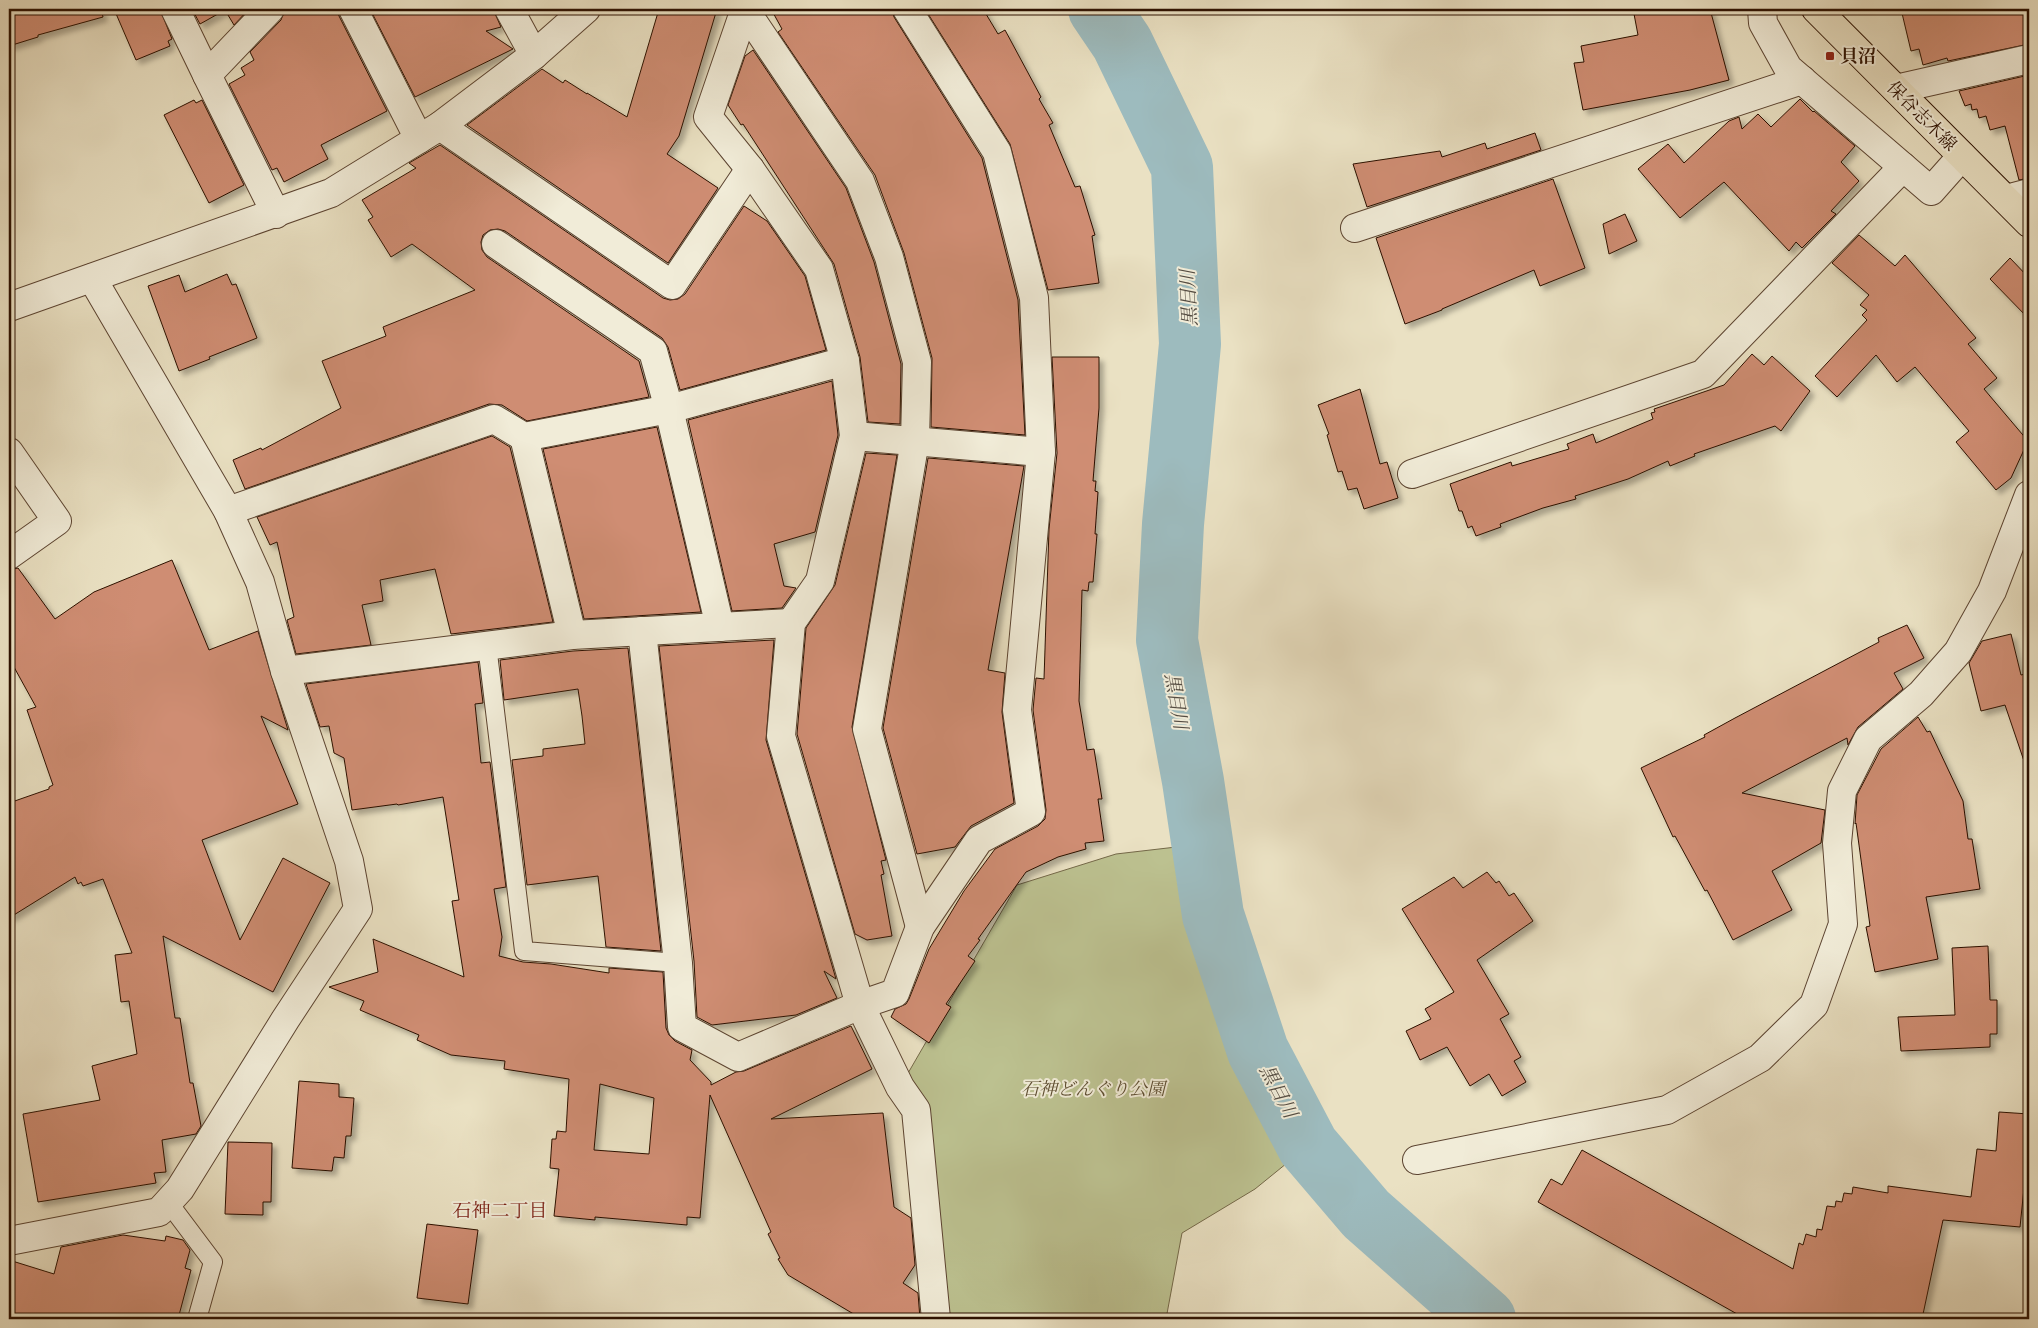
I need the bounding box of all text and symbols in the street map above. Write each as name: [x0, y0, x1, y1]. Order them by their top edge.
place label: 貝沼: [1840, 46, 1876, 66]
marker: 貝沼: [1824, 50, 1836, 62]
street label: 保谷志木線: [1883, 77, 1961, 155]
water label: 黒目川: [1177, 267, 1201, 327]
water label: 黒目川: [1160, 671, 1191, 733]
water label: 黒目川: [1255, 1062, 1301, 1124]
park label: 石神どんぐり公園: [1021, 1079, 1168, 1099]
district label: 石神二丁目: [452, 1201, 548, 1222]

